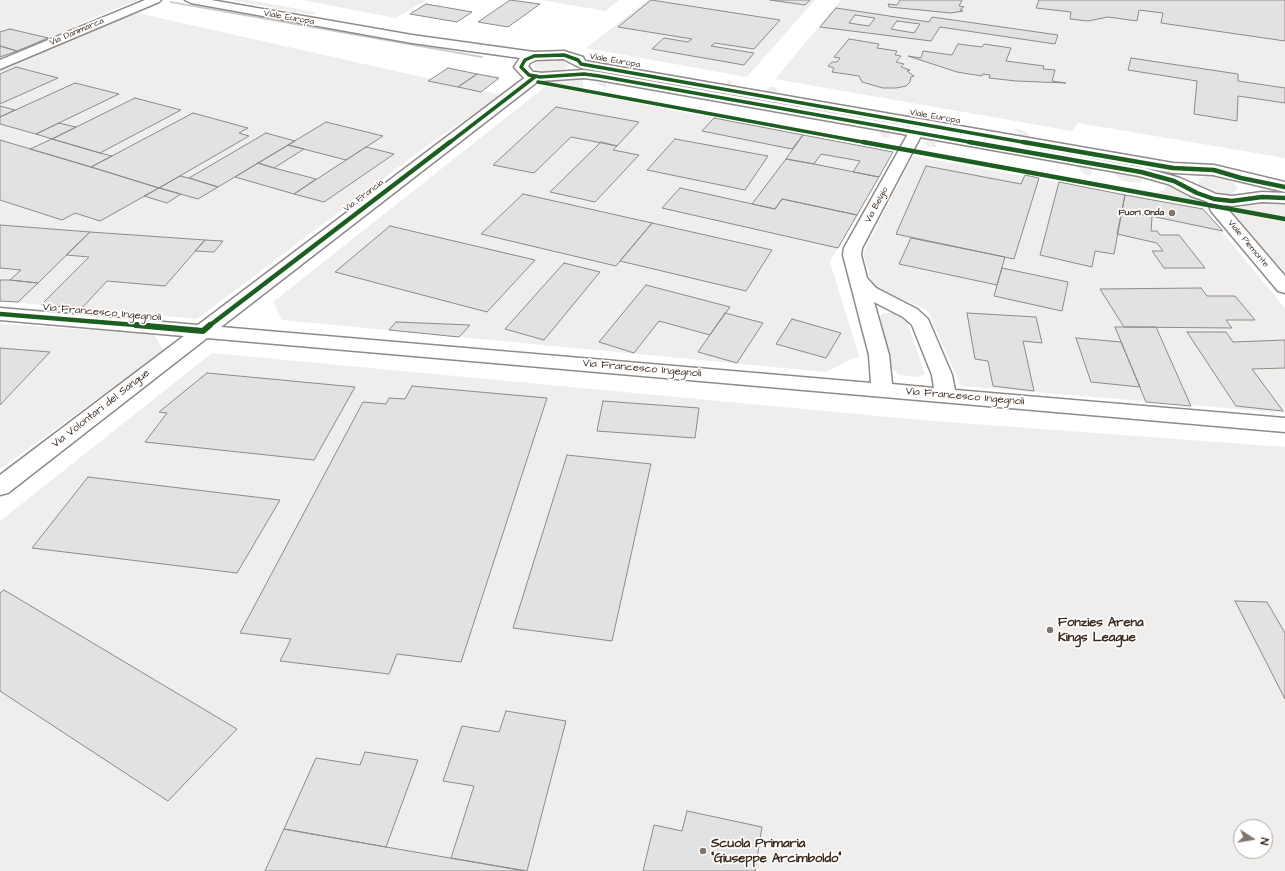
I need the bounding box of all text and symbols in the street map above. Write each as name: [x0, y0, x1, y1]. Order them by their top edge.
street label: Viale Europa: [263, 8, 315, 28]
street label: Via Danimarca: [48, 16, 106, 48]
street label: Viale Europa: [589, 51, 641, 71]
street label: Viale Europa: [909, 107, 961, 127]
street label: Via Francia: [342, 178, 386, 214]
street label: Via Belgio: [863, 185, 891, 225]
place label: Fuori Onda: [1118, 208, 1164, 218]
marker: Fuori Onda: [1167, 208, 1177, 218]
street label: Viale Piemonte: [1225, 218, 1271, 270]
street label: Via Francesco Ingegnoli: [42, 301, 162, 325]
street label: Via Francesco Ingegnoli: [582, 357, 702, 381]
street label: Via Volontari del Sangue: [50, 367, 152, 451]
street label: Via Francesco Ingegnoli: [905, 385, 1025, 409]
place label: Fonzies Arena Kings League: [1058, 615, 1144, 646]
marker: Fonzies Arena Kings League: [1045, 625, 1055, 635]
north arrow: [1233, 819, 1273, 859]
place label: Scuola Primaria "Giuseppe Arcimboldo": [711, 836, 841, 867]
text: N: [1256, 836, 1272, 846]
marker: Scuola Primaria "Giuseppe Arcimboldo": [698, 846, 708, 856]

